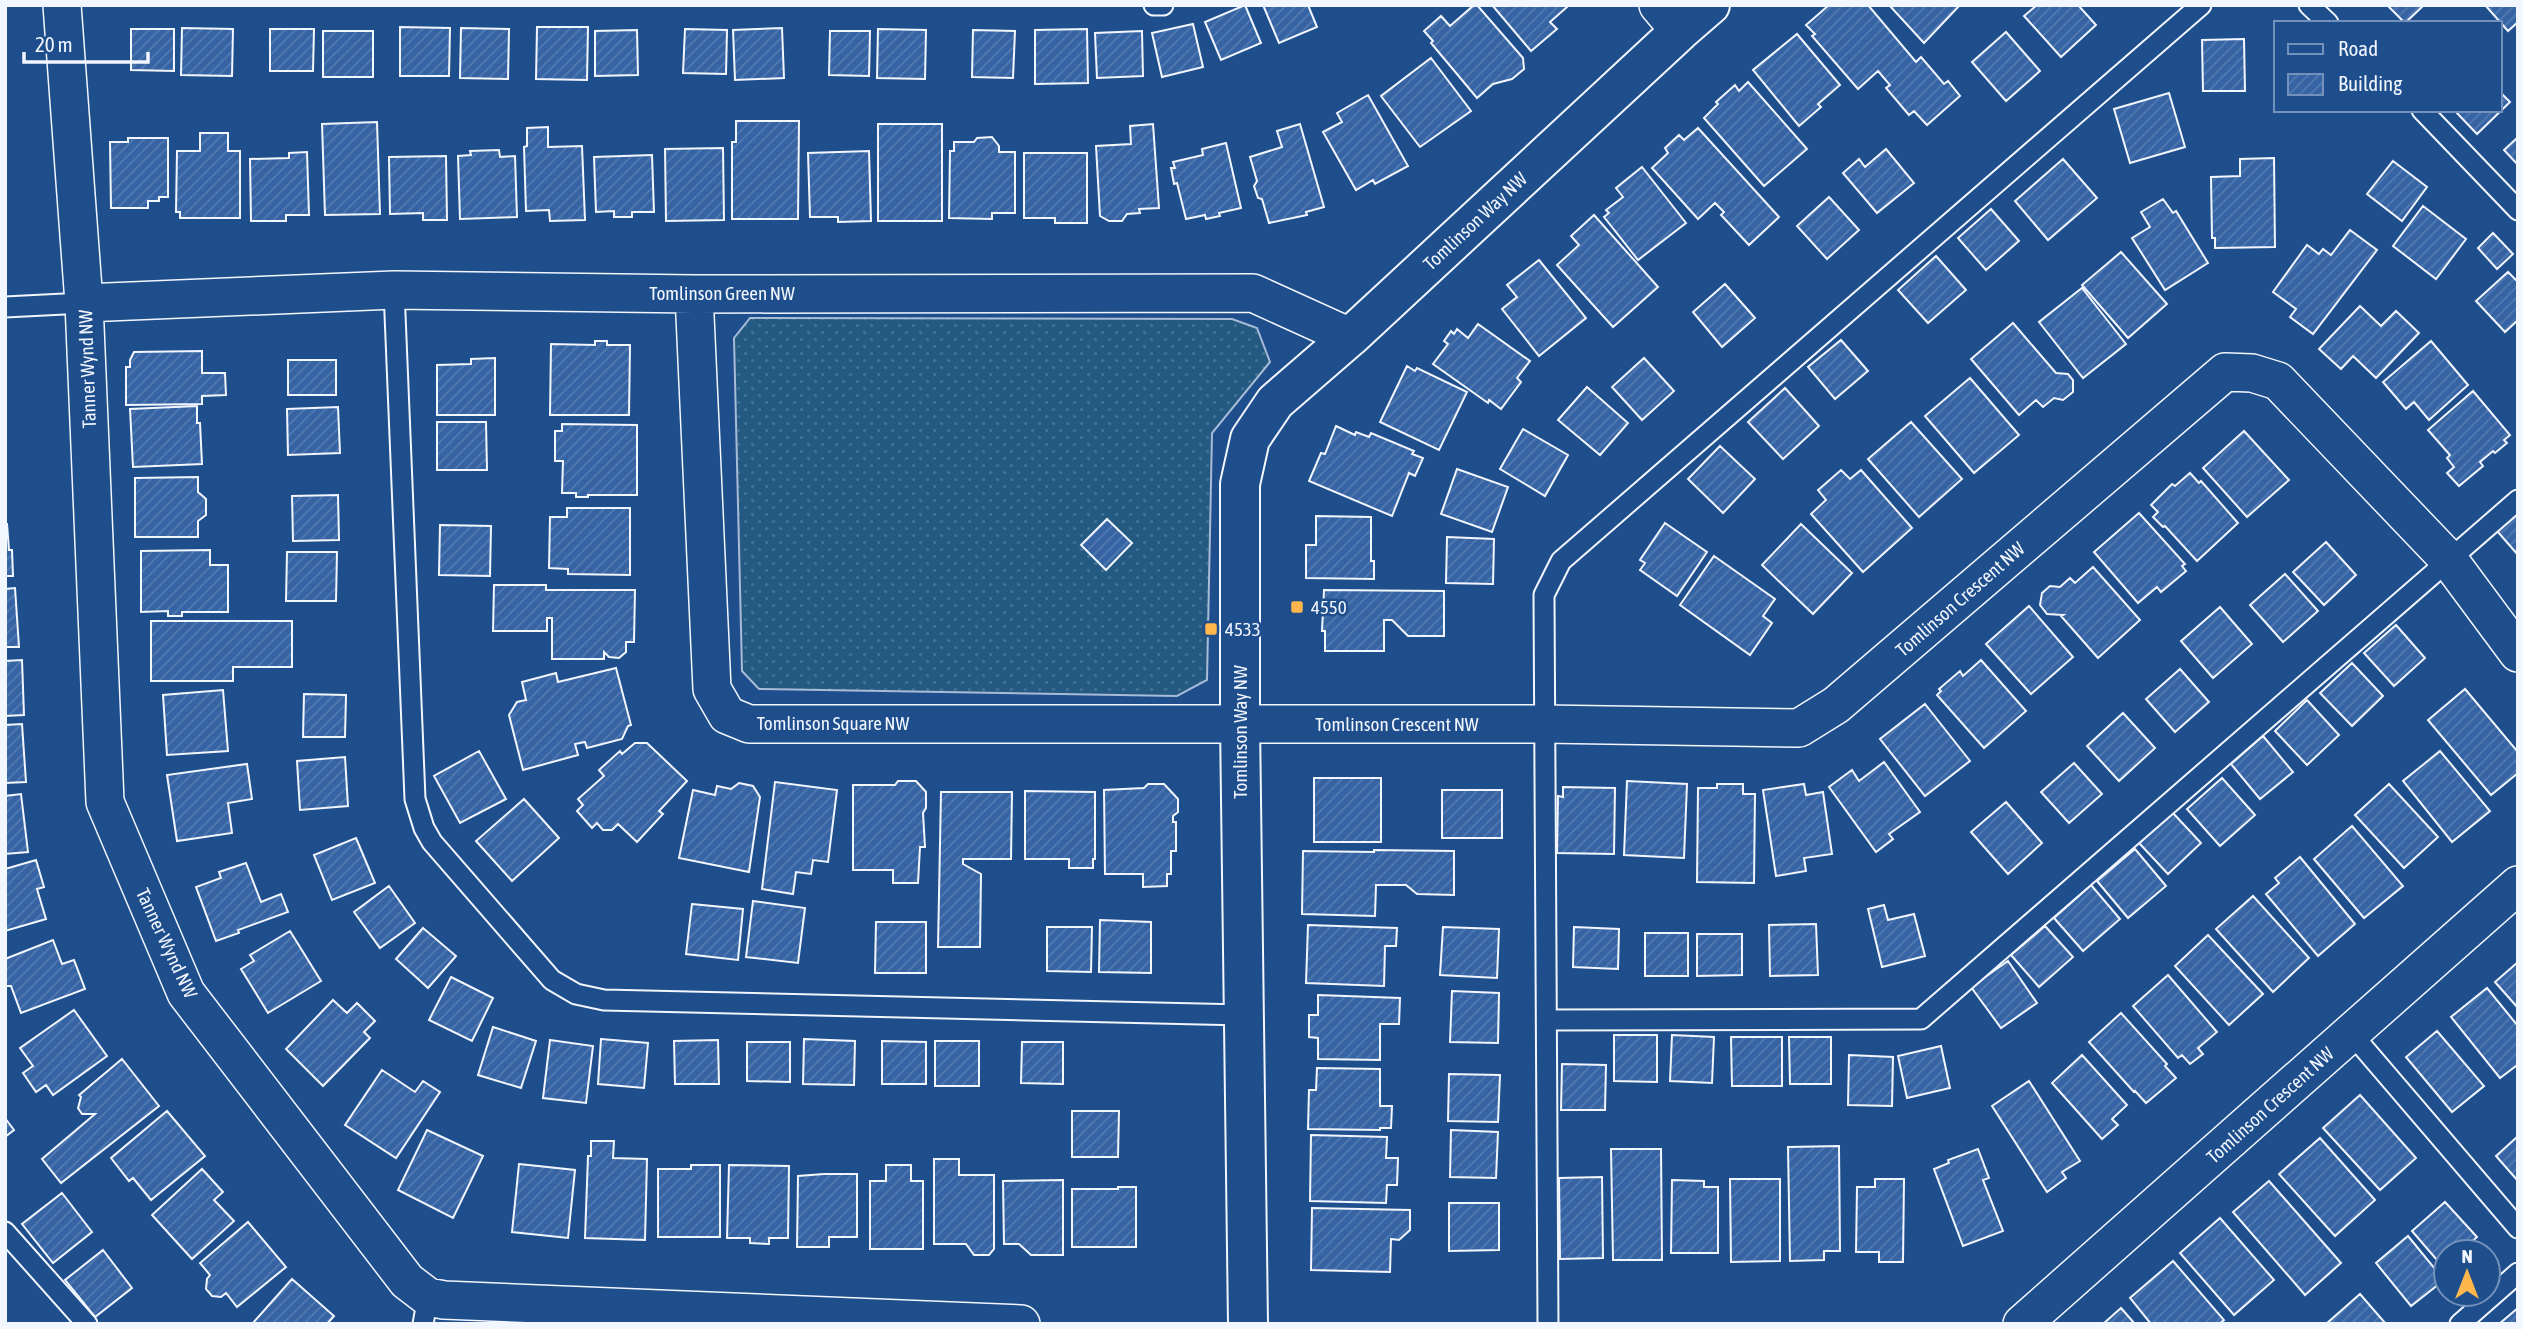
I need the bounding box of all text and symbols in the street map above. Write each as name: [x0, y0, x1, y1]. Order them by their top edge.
scale bar: [24, 21, 149, 65]
legend: [2274, 21, 2502, 112]
text: 20 m: [35, 32, 73, 56]
text: Road: [2338, 36, 2378, 60]
text: Building: [2338, 71, 2402, 95]
street label: Tomlinson Way NW: [1419, 167, 1531, 275]
street label: Tomlinson Green NW: [649, 282, 795, 304]
street label: Tanner Wynd NW: [74, 309, 100, 429]
street label: Tomlinson Crescent NW: [1891, 537, 2029, 661]
place label: 4550: [1311, 596, 1347, 618]
marker: 4550: [1289, 599, 1305, 615]
place label: 4533: [1225, 618, 1261, 640]
marker: 4533: [1203, 621, 1219, 637]
street label: Tomlinson Way NW: [1229, 665, 1251, 799]
street label: Tomlinson Square NW: [757, 712, 910, 734]
street label: Tomlinson Crescent NW: [1315, 713, 1479, 735]
street label: Tanner Wynd NW: [132, 885, 202, 1002]
street label: Tomlinson Crescent NW: [2202, 1042, 2338, 1168]
north arrow: [2432, 1238, 2502, 1308]
text: N: [2461, 1245, 2473, 1267]

